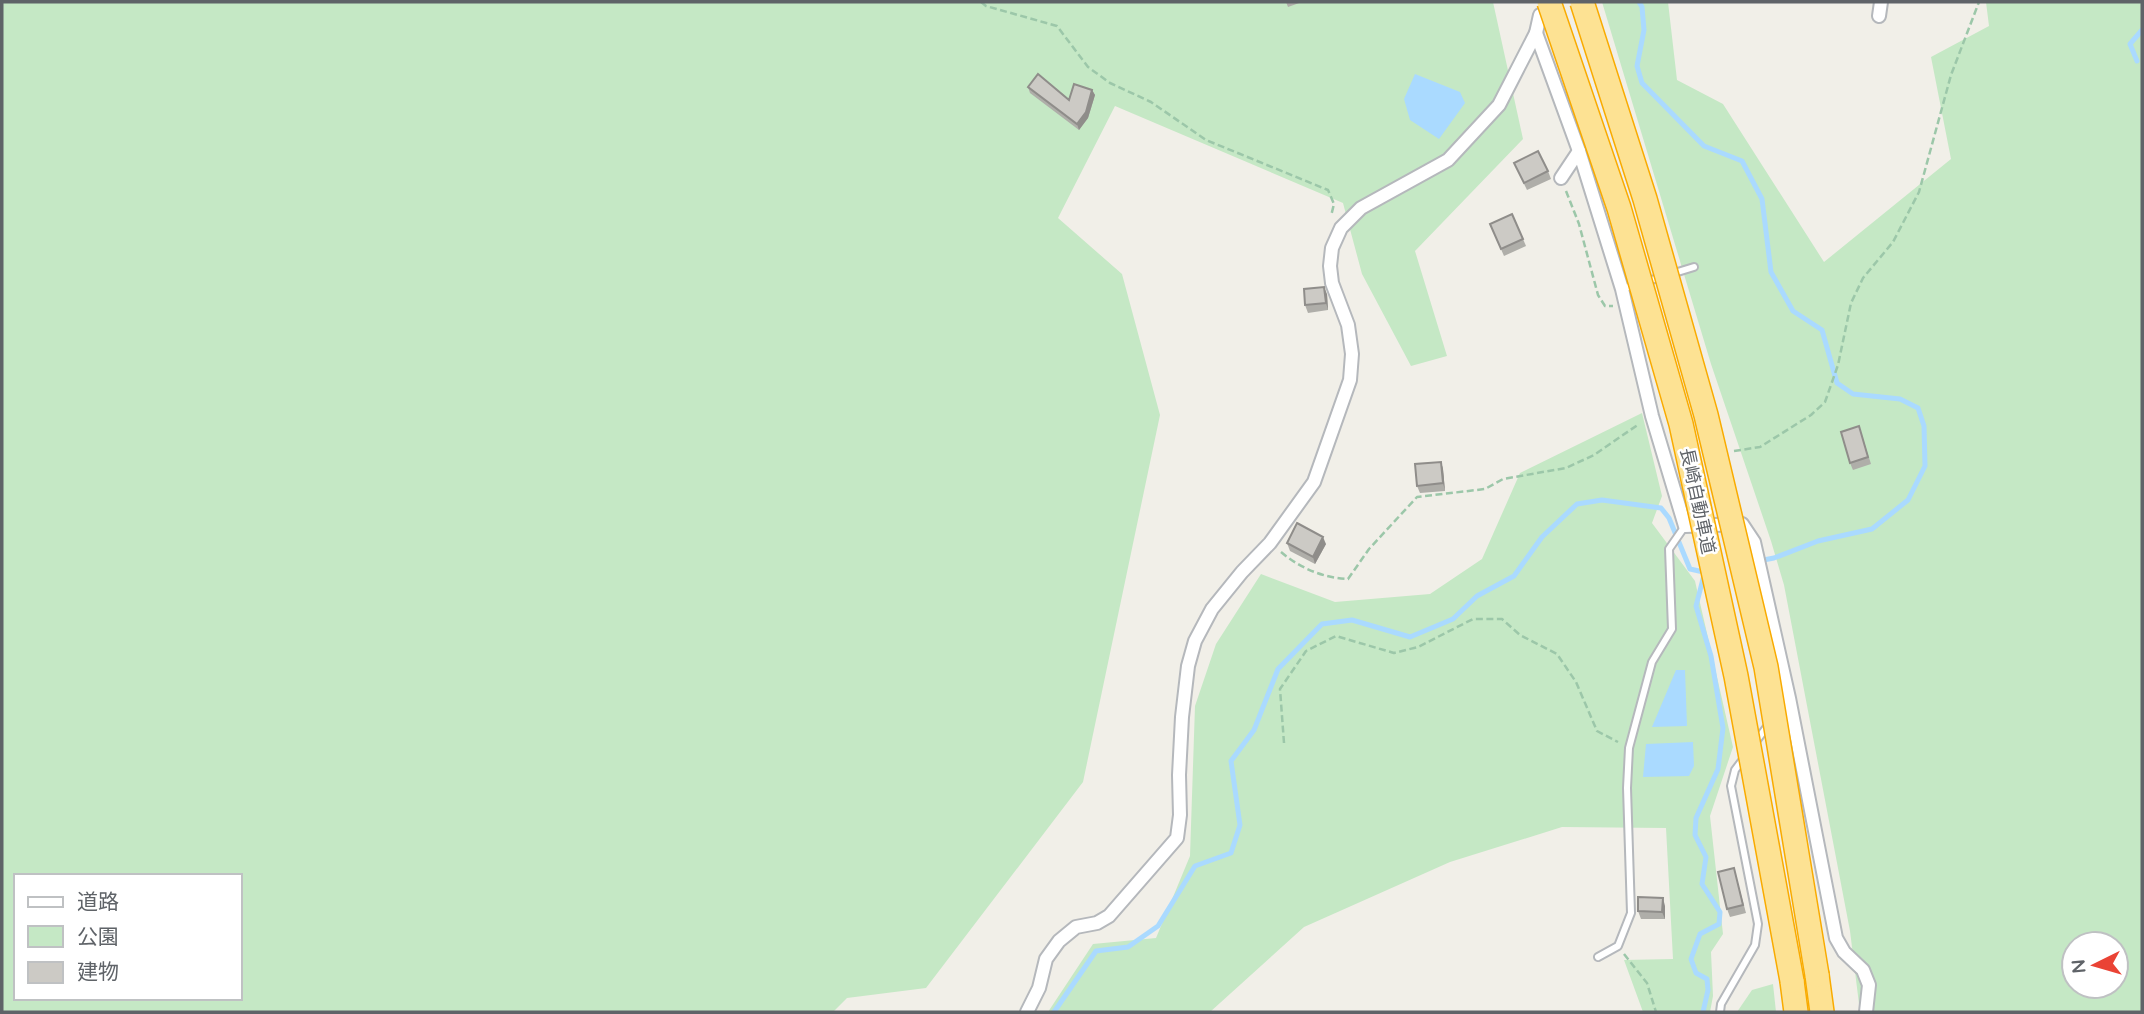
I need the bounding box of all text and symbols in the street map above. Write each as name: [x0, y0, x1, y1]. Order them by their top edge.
street label: 長崎自動車道: [1676, 446, 1720, 556]
legend: [14, 874, 242, 1000]
text: 道路: [77, 888, 119, 914]
text: 公園: [77, 923, 119, 949]
north arrow: [2060, 930, 2130, 1000]
text: 建物: [77, 958, 119, 984]
text: N: [2066, 958, 2091, 974]

